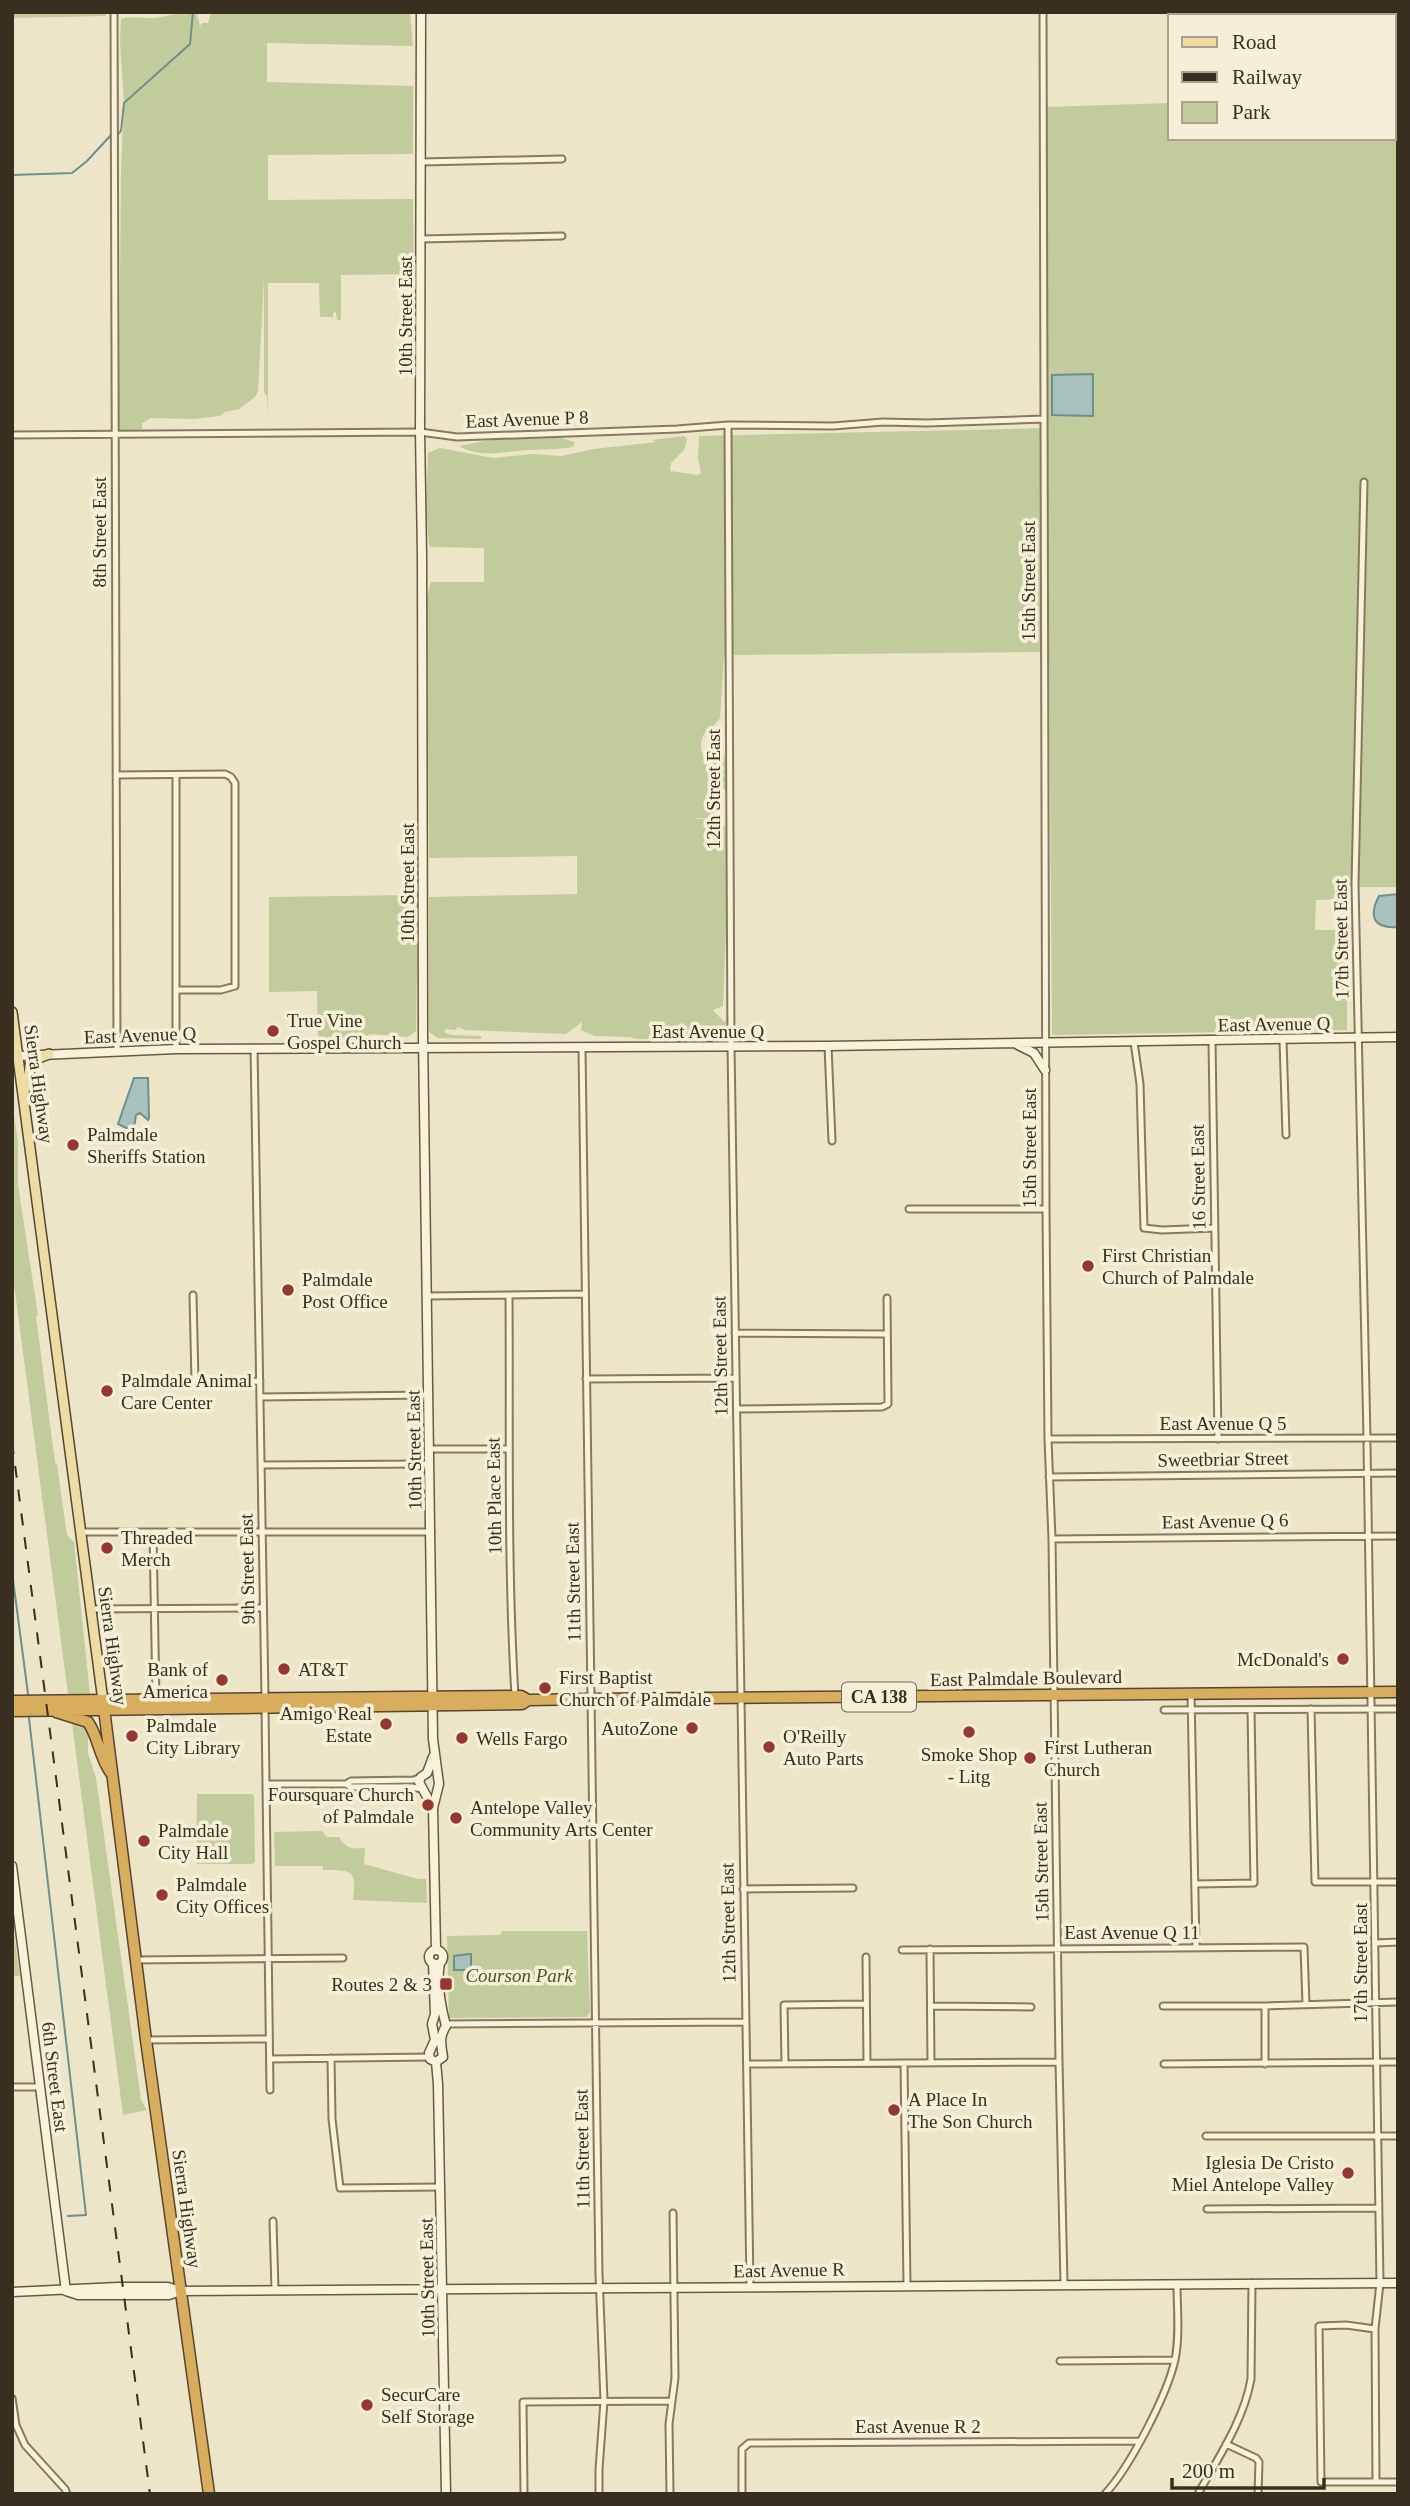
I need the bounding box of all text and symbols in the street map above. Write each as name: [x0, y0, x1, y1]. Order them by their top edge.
legend: [1168, 14, 1396, 140]
text: Road: [1232, 30, 1277, 54]
text: Railway: [1232, 65, 1302, 89]
text: Park: [1232, 100, 1271, 124]
street label: 10th Street East: [395, 255, 416, 376]
street label: East Avenue P 8: [465, 406, 589, 432]
street label: 8th Street East: [89, 476, 110, 587]
street label: 15th Street East: [1018, 520, 1039, 641]
street label: 12th Street East: [703, 728, 724, 849]
street label: 10th Street East: [397, 822, 418, 943]
street label: 17th Street East: [1329, 878, 1353, 999]
place label: True Vine Gospel Church: [287, 1010, 402, 1053]
street label: East Avenue Q: [1218, 1013, 1331, 1035]
street label: East Avenue Q: [652, 1021, 765, 1042]
street label: Sierra Highway: [20, 1023, 58, 1145]
street label: East Avenue Q: [83, 1023, 197, 1047]
marker: True Vine Gospel Church: [265, 1023, 281, 1039]
street label: 15th Street East: [1019, 1087, 1040, 1208]
street label: 16 Street East: [1187, 1123, 1209, 1230]
place label: Palmdale Sheriffs Station: [87, 1124, 206, 1167]
marker: Palmdale Sheriffs Station: [65, 1137, 81, 1153]
place label: First Christian Church of Palmdale: [1102, 1245, 1254, 1288]
marker: First Christian Church of Palmdale: [1080, 1258, 1096, 1274]
place label: Palmdale Post Office: [302, 1269, 388, 1312]
marker: Palmdale Post Office: [280, 1282, 296, 1298]
street label: 12th Street East: [708, 1295, 732, 1416]
place label: Palmdale Animal Care Center: [121, 1370, 252, 1413]
marker: Palmdale Animal Care Center: [99, 1383, 115, 1399]
street label: 10th Street East: [402, 1389, 426, 1510]
street label: East Avenue Q 5: [1160, 1413, 1286, 1434]
street label: 10th Place East: [482, 1437, 506, 1555]
street label: Sweetbriar Street: [1157, 1447, 1290, 1471]
street label: East Avenue Q 6: [1161, 1509, 1289, 1533]
street label: 9th Street East: [236, 1513, 258, 1625]
street label: 11th Street East: [561, 1521, 585, 1642]
place label: Threaded Merch: [121, 1527, 193, 1570]
marker: Threaded Merch: [99, 1540, 115, 1556]
street label: Sierra Highway: [94, 1585, 132, 1707]
place label: McDonald's: [1237, 1649, 1329, 1670]
marker: McDonald's: [1335, 1651, 1351, 1667]
place label: Bank of America: [143, 1659, 209, 1702]
place label: AT&T: [298, 1659, 348, 1680]
marker: AT&T: [276, 1661, 292, 1677]
street label: East Palmdale Boulevard: [930, 1666, 1123, 1690]
place label: First Baptist Church of Palmdale: [559, 1667, 711, 1710]
marker: Bank of America: [214, 1672, 230, 1688]
marker: First Baptist Church of Palmdale: [537, 1680, 553, 1696]
road number: CA 138: [842, 1682, 916, 1712]
place label: Amigo Real Estate: [280, 1703, 372, 1746]
place label: Palmdale City Library: [146, 1715, 241, 1758]
marker: Amigo Real Estate: [378, 1716, 394, 1732]
place label: AutoZone: [601, 1718, 678, 1739]
marker: AutoZone: [684, 1720, 700, 1736]
marker: Smoke Shop - Litg: [961, 1724, 977, 1740]
place label: O'Reilly Auto Parts: [783, 1726, 864, 1769]
marker: Palmdale City Library: [124, 1728, 140, 1744]
place label: Wells Fargo: [476, 1728, 568, 1749]
marker: Wells Fargo: [454, 1730, 470, 1746]
place label: First Lutheran Church: [1044, 1737, 1153, 1780]
marker: O'Reilly Auto Parts: [761, 1739, 777, 1755]
place label: Smoke Shop - Litg: [921, 1744, 1017, 1787]
marker: First Lutheran Church: [1022, 1750, 1038, 1766]
place label: Foursquare Church of Palmdale: [268, 1784, 414, 1827]
marker: Foursquare Church of Palmdale: [420, 1797, 436, 1813]
place label: Antelope Valley Community Arts Center: [470, 1797, 653, 1840]
street label: 15th Street East: [1029, 1801, 1053, 1922]
marker: Antelope Valley Community Arts Center: [448, 1810, 464, 1826]
place label: Palmdale City Hall: [158, 1820, 229, 1863]
marker: Palmdale City Hall: [136, 1833, 152, 1849]
street label: 12th Street East: [716, 1862, 740, 1983]
place label: Palmdale City Offices: [176, 1874, 269, 1917]
marker: Palmdale City Offices: [154, 1887, 170, 1903]
street label: 17th Street East: [1350, 1902, 1371, 2023]
street label: East Avenue Q 11: [1064, 1922, 1200, 1943]
park label: Courson Park: [465, 1965, 573, 1986]
place label: Routes 2 & 3: [331, 1974, 432, 1995]
marker: Routes 2 & 3: [438, 1976, 454, 1992]
street label: 6th Street East: [38, 2021, 72, 2134]
street label: 11th Street East: [570, 2088, 594, 2209]
place label: A Place In The Son Church: [908, 2089, 1033, 2132]
marker: A Place In The Son Church: [886, 2102, 902, 2118]
street label: Sierra Highway: [168, 2148, 206, 2270]
place label: Iglesia De Cristo Miel Antelope Valley: [1172, 2152, 1334, 2195]
marker: Iglesia De Cristo Miel Antelope Valley: [1340, 2165, 1356, 2181]
street label: 10th Street East: [415, 2217, 439, 2338]
street label: East Avenue R: [733, 2259, 845, 2281]
place label: SecurCare Self Storage: [381, 2384, 474, 2427]
marker: SecurCare Self Storage: [359, 2397, 375, 2413]
street label: East Avenue R 2: [855, 2416, 981, 2437]
scale bar: [1172, 2446, 1324, 2490]
text: 200 m: [1182, 2459, 1235, 2483]

